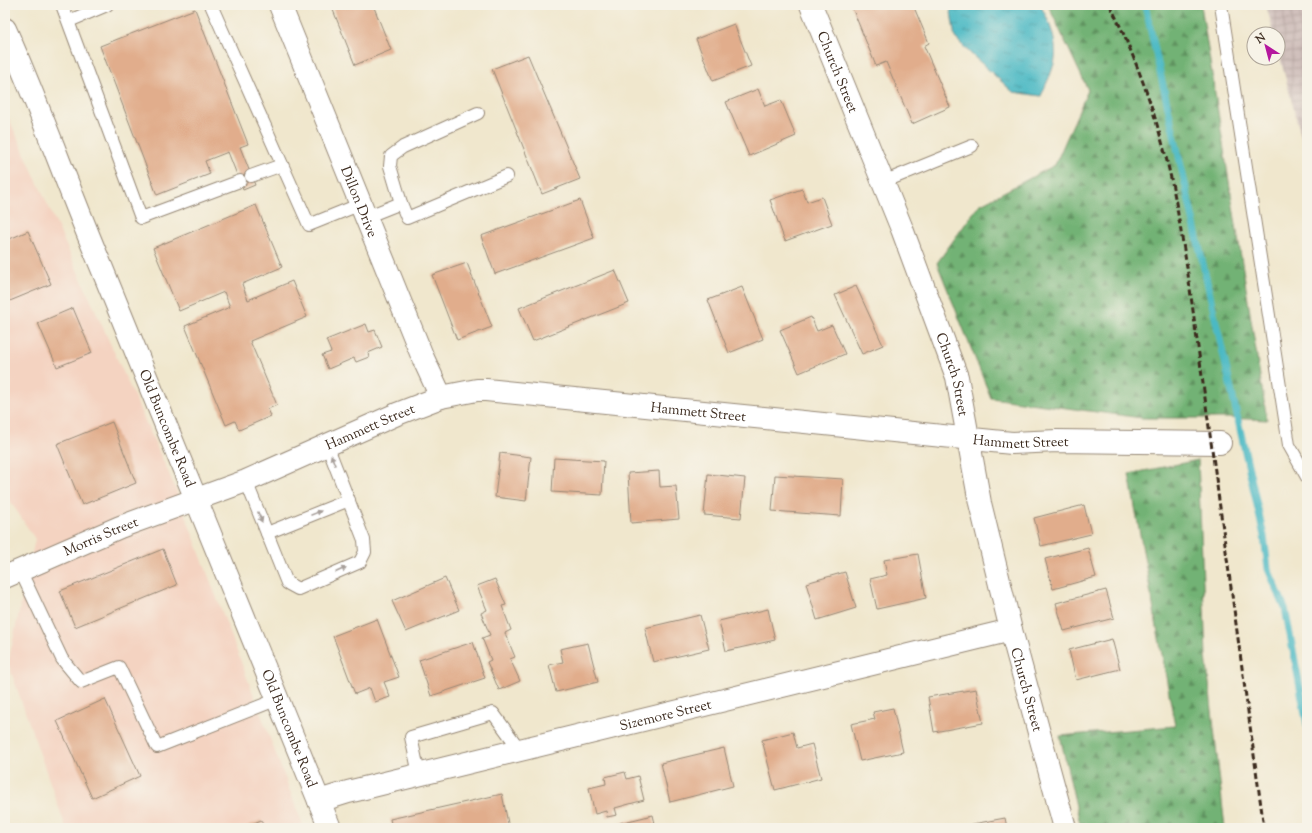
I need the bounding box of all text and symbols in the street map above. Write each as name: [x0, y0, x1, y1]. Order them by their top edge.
north arrow: [1246, 26, 1286, 66]
street label: Church Street: [811, 29, 862, 116]
text: N: [1252, 30, 1269, 48]
street label: Dillon Drive: [334, 164, 381, 241]
street label: Church Street: [929, 330, 972, 418]
street label: Old Buncombe Road: [133, 367, 199, 491]
street label: Hammett Street: [649, 399, 747, 428]
street label: Hammett Street: [323, 400, 418, 456]
street label: Hammett Street: [972, 431, 1069, 455]
one-way arrow: [330, 454, 336, 466]
one-way arrow: [311, 510, 323, 516]
one-way arrow: [258, 512, 264, 524]
street label: Morris Street: [61, 513, 142, 562]
one-way arrow: [335, 567, 347, 573]
street label: Church Street: [1004, 646, 1046, 734]
street label: Old Buncombe Road: [255, 667, 321, 791]
street label: Sizemore Street: [618, 695, 714, 737]

